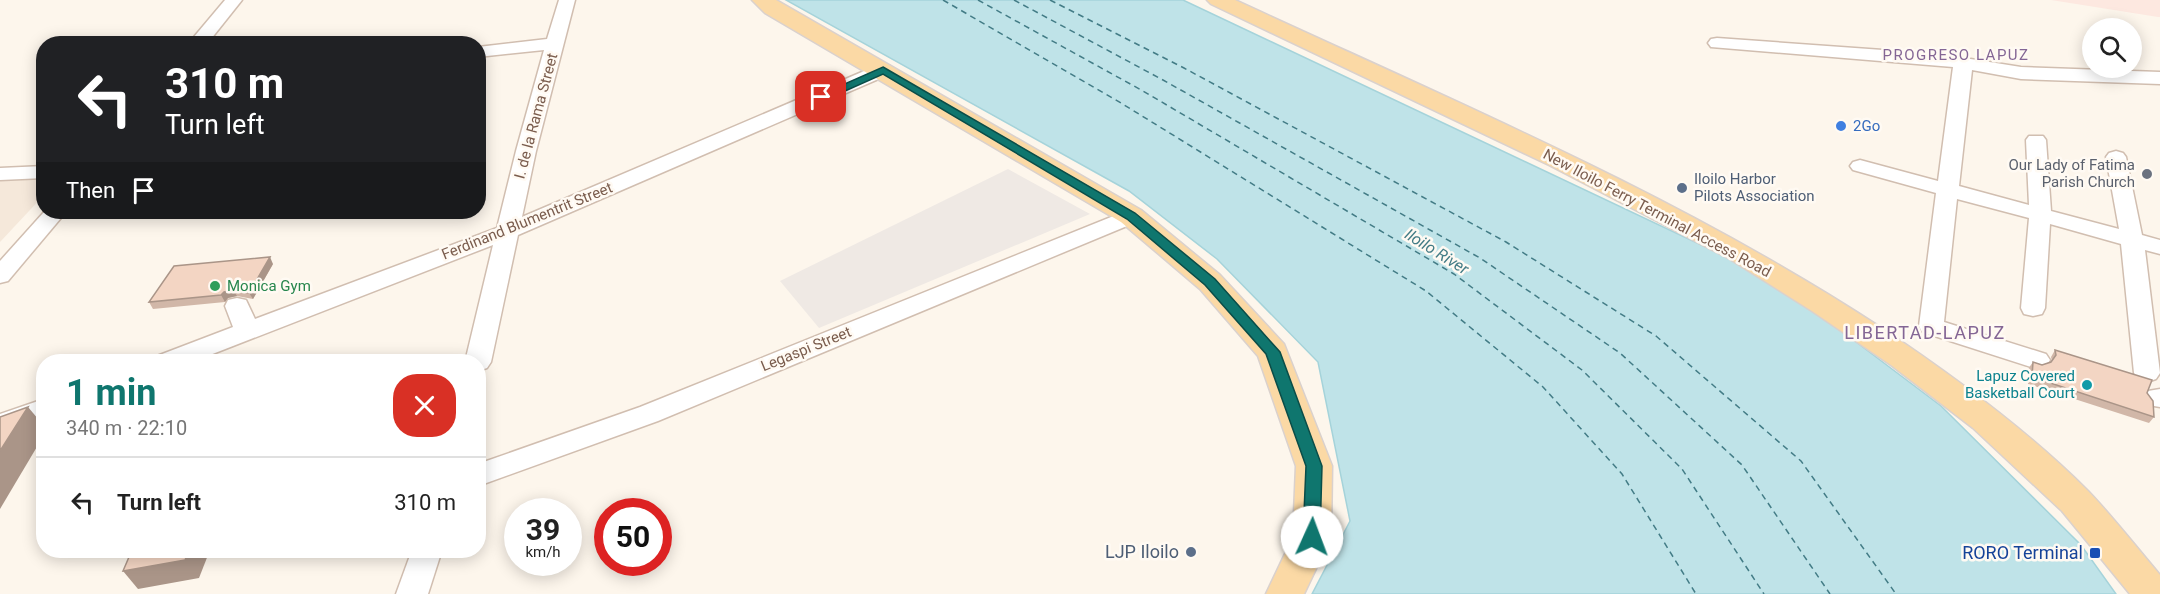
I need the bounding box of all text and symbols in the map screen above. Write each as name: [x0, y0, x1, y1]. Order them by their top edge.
map controls: [2082, 18, 2142, 78]
button: search: [2082, 18, 2142, 78]
district label: PROGRESO LAPUZ: [1882, 46, 2030, 64]
street label: I. de la Rama Street: [511, 51, 561, 181]
text: 310 m: [165, 59, 284, 108]
icon: left: [66, 60, 144, 138]
pin: [795, 71, 846, 122]
icon: arrive: [804, 80, 837, 113]
text: Turn left: [165, 109, 265, 141]
place label: 2Go: [1853, 117, 1880, 135]
marker: 2Go: [1834, 119, 1848, 133]
street label: New Iloilo Ferry Terminal Access Road: [1540, 145, 1774, 281]
place label: Our Lady of Fatima Parish Church: [2009, 156, 2135, 191]
marker: Our Lady of Fatima Parish Church: [2140, 167, 2154, 181]
place label: Iloilo Harbor Pilots Association: [1694, 170, 1815, 205]
icon: arrive: [127, 174, 160, 207]
text: Then: [66, 178, 115, 203]
street label: Ferdinand Blumentrit Street: [439, 178, 615, 264]
marker: Iloilo Harbor Pilots Association: [1675, 181, 1689, 195]
water label: Iloilo River: [1401, 224, 1473, 279]
place label: Monica Gym: [227, 277, 311, 295]
marker: Monica Gym: [208, 279, 222, 293]
district label: LIBERTAD-LAPUZ: [1844, 322, 2006, 343]
street label: Legaspi Street: [758, 323, 854, 375]
place label: Lapuz Covered Basketball Court: [1965, 367, 2075, 402]
text: 1 min: [66, 372, 157, 414]
button: close: [393, 374, 456, 437]
marker: Lapuz Covered Basketball Court: [2080, 378, 2094, 392]
text: 340 m · 22:10: [66, 416, 187, 440]
icon: left: [66, 486, 99, 519]
text: Turn left: [117, 490, 201, 515]
text: 310 m: [394, 490, 456, 515]
speed limit sign: 50: [594, 498, 672, 576]
position arrow: [1280, 505, 1344, 569]
text: 39: [526, 512, 560, 547]
place label: LJP Iloilo: [1105, 541, 1179, 562]
place label: RORO Terminal: [1962, 542, 2083, 563]
text: km/h: [525, 543, 561, 561]
marker: LJP Iloilo: [1184, 545, 1198, 559]
marker: RORO Terminal: [2088, 546, 2102, 560]

